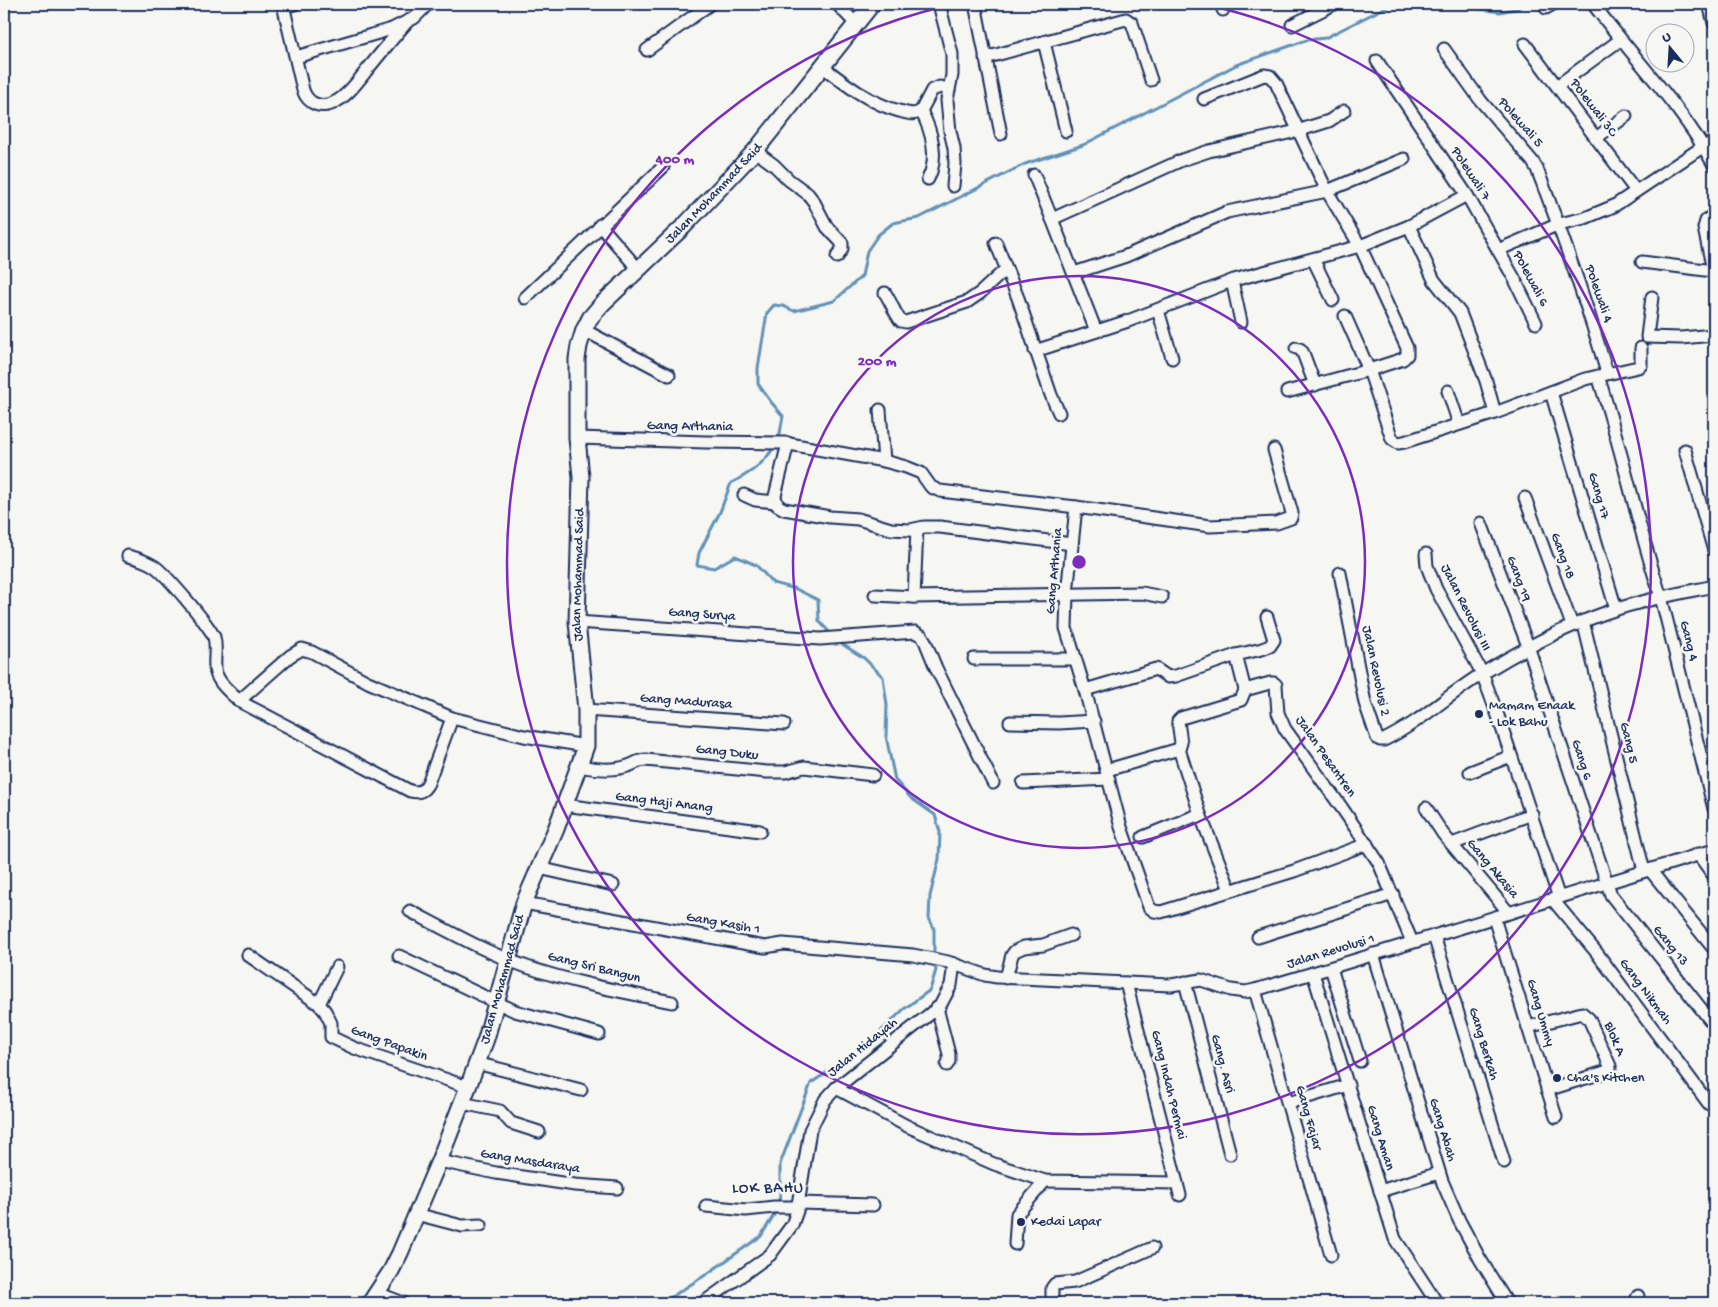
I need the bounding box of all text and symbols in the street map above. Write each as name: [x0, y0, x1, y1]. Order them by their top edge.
north arrow: [1646, 22, 1696, 72]
text: U: [1660, 29, 1673, 47]
street label: Polewali 3C: [1565, 75, 1621, 141]
street label: Polewali 5: [1493, 94, 1546, 151]
street label: Jalan Mohammad Said: [662, 138, 767, 248]
street label: Polewali 7: [1446, 143, 1494, 205]
text: 400 m: [655, 151, 695, 169]
street label: Polewali 6: [1508, 247, 1552, 310]
street label: Polewali 4: [1580, 262, 1616, 325]
text: 200 m: [858, 353, 897, 371]
street label: Gang Arthania: [647, 418, 734, 436]
street label: Gang 17: [1583, 471, 1613, 522]
street label: Jalan Mohammad Said: [568, 506, 589, 642]
street label: Gang Arthania: [1043, 526, 1067, 615]
street label: Gang 18: [1546, 531, 1578, 582]
centre of rings: [1070, 553, 1088, 571]
street label: Gang 19: [1502, 554, 1534, 604]
street label: Jalan Revolusi III: [1436, 562, 1494, 654]
street label: Gang Surya: [668, 604, 737, 626]
street label: Gang 4: [1675, 619, 1701, 663]
street label: Jalan Revolusi 2: [1357, 624, 1393, 718]
street label: Gang Madurasa: [639, 690, 734, 714]
place label: Mamam Enaak - Lok Bahu: [1489, 698, 1576, 731]
marker: Mamam Enaak - Lok Bahu: [1473, 708, 1485, 720]
street label: Jalan Pesantren: [1291, 713, 1359, 801]
street label: Gang 5: [1615, 721, 1641, 765]
street label: Gang 6: [1566, 738, 1596, 783]
street label: Gang Duku: [695, 741, 760, 765]
street label: Gang Haji Anang: [614, 789, 714, 817]
street label: Gang Akasia: [1462, 836, 1523, 903]
street label: Gang Kasih 1: [685, 909, 761, 939]
street label: Jalan Mohammad Said: [476, 911, 529, 1046]
street label: Gang 13: [1648, 922, 1692, 970]
street label: Jalan Revolusi 1: [1285, 931, 1377, 973]
street label: Gang Sri Bangun: [546, 948, 643, 988]
street label: Gang Nikmah: [1615, 956, 1676, 1029]
street label: Gang Ummy: [1522, 977, 1558, 1049]
street label: Gang Berkah: [1464, 1005, 1502, 1083]
street label: Jalan Hidayah: [825, 1014, 902, 1081]
street label: Blok A: [1599, 1018, 1629, 1059]
street label: Gang Papakin: [348, 1022, 430, 1066]
street label: Gang Indah Permai: [1146, 1029, 1190, 1141]
street label: Gang. Asri: [1206, 1033, 1238, 1095]
place label: Cha's Kitchen: [1567, 1070, 1645, 1087]
marker: Cha's Kitchen: [1551, 1072, 1563, 1084]
street label: Gang Fajar: [1291, 1084, 1326, 1153]
street label: Gang Abah: [1424, 1096, 1460, 1164]
street label: Gang Aman: [1362, 1103, 1398, 1173]
street label: Gang Masdaraya: [479, 1146, 582, 1178]
district label: LOK BAHU: [732, 1180, 804, 1199]
place label: Kedai Lapar: [1031, 1214, 1102, 1231]
marker: Kedai Lapar: [1015, 1216, 1027, 1228]

